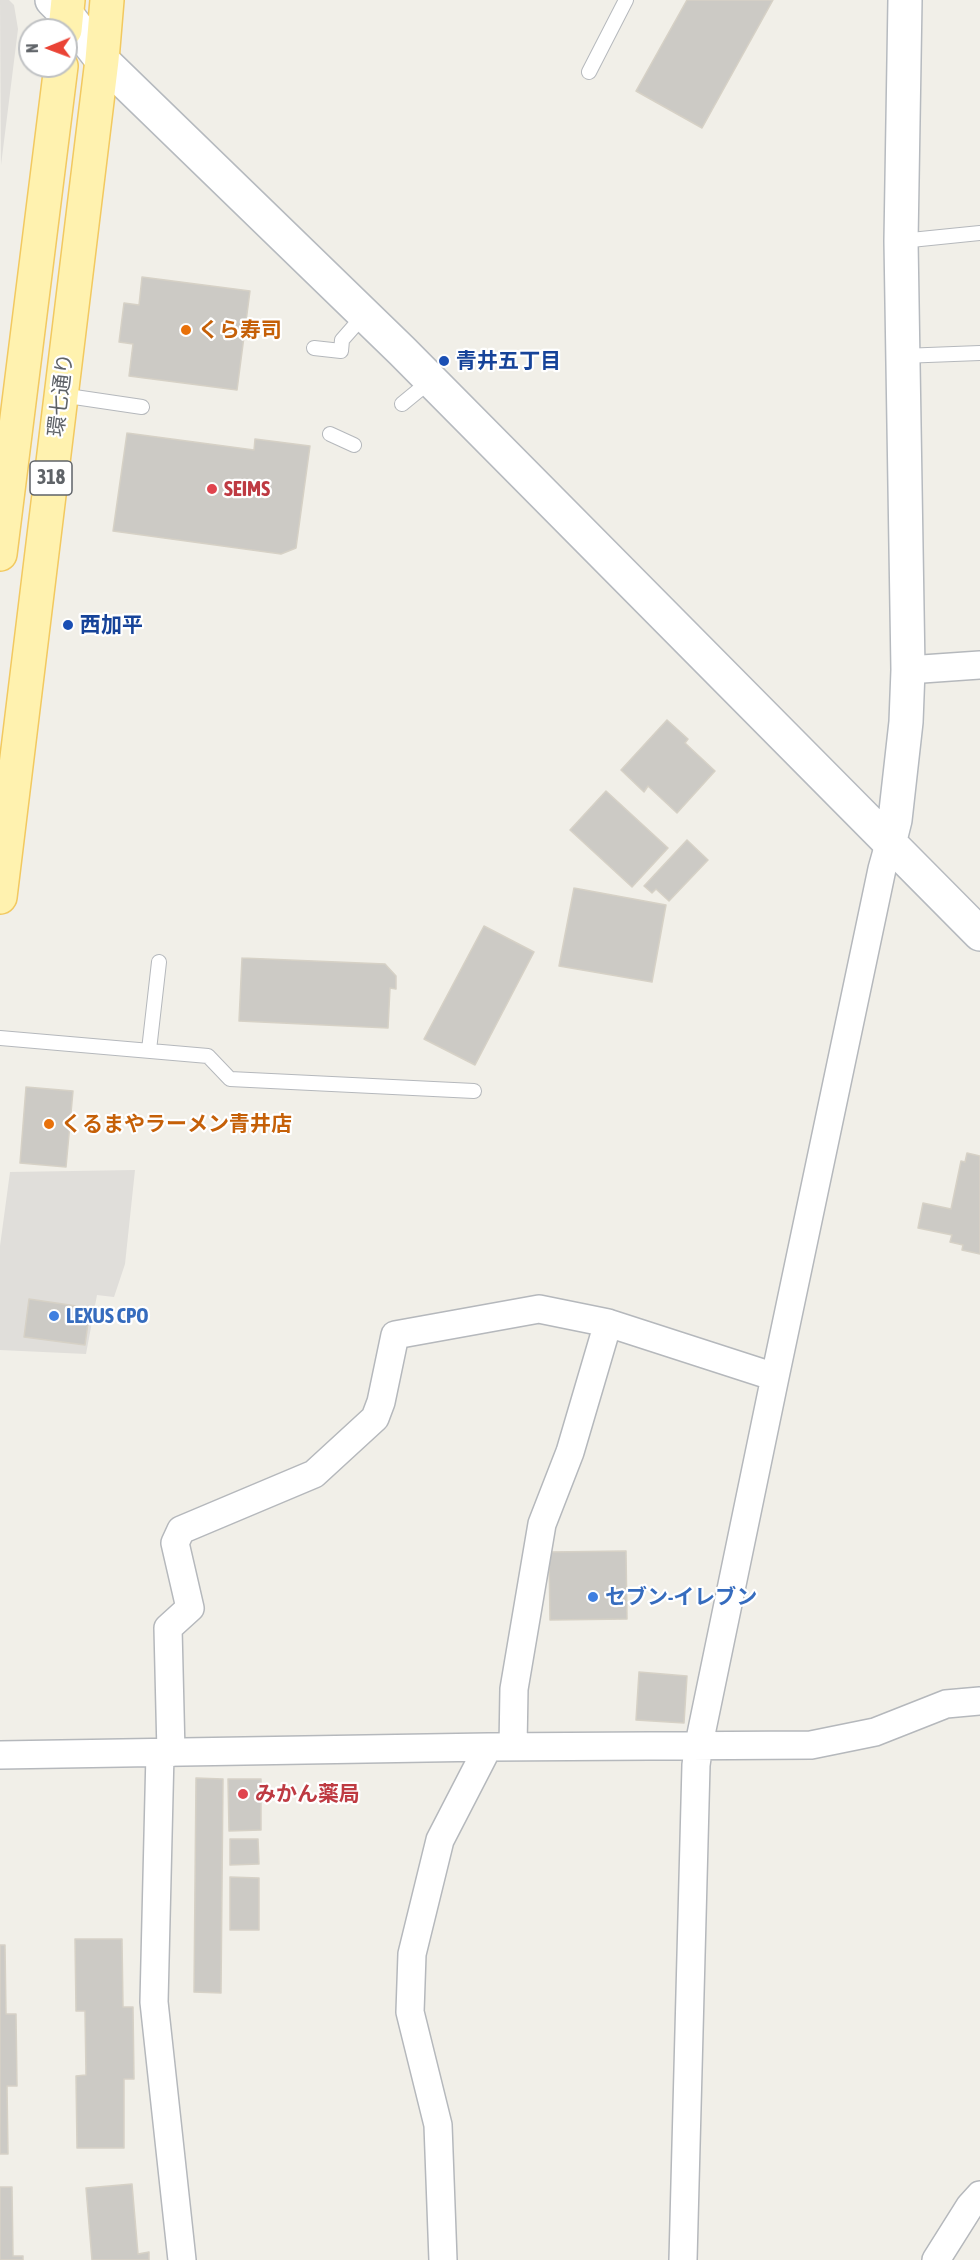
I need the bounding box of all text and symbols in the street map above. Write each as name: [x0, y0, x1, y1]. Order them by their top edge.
north arrow: [18, 18, 78, 78]
text: N: [23, 43, 41, 53]
place label: くら寿司: [198, 317, 282, 343]
marker: くら寿司: [179, 323, 193, 337]
place label: 青井五丁目: [456, 348, 561, 374]
street label: 環七通り: [43, 352, 79, 438]
marker: 青井五丁目: [437, 354, 451, 368]
road number: 318: [30, 461, 72, 495]
place label: SEIMS: [224, 476, 270, 502]
marker: SEIMS: [205, 482, 219, 496]
place label: 西加平: [80, 612, 143, 638]
marker: 西加平: [61, 618, 75, 632]
place label: くるまやラーメン青井店: [61, 1111, 292, 1137]
marker: くるまやラーメン青井店: [42, 1117, 56, 1131]
place label: LEXUS CPO: [66, 1303, 149, 1329]
marker: LEXUS CPO: [47, 1309, 61, 1323]
place label: セブン-イレブン: [605, 1584, 757, 1610]
marker: セブン-イレブン: [586, 1590, 600, 1604]
place label: みかん薬局: [255, 1781, 360, 1807]
marker: みかん薬局: [236, 1787, 250, 1801]

